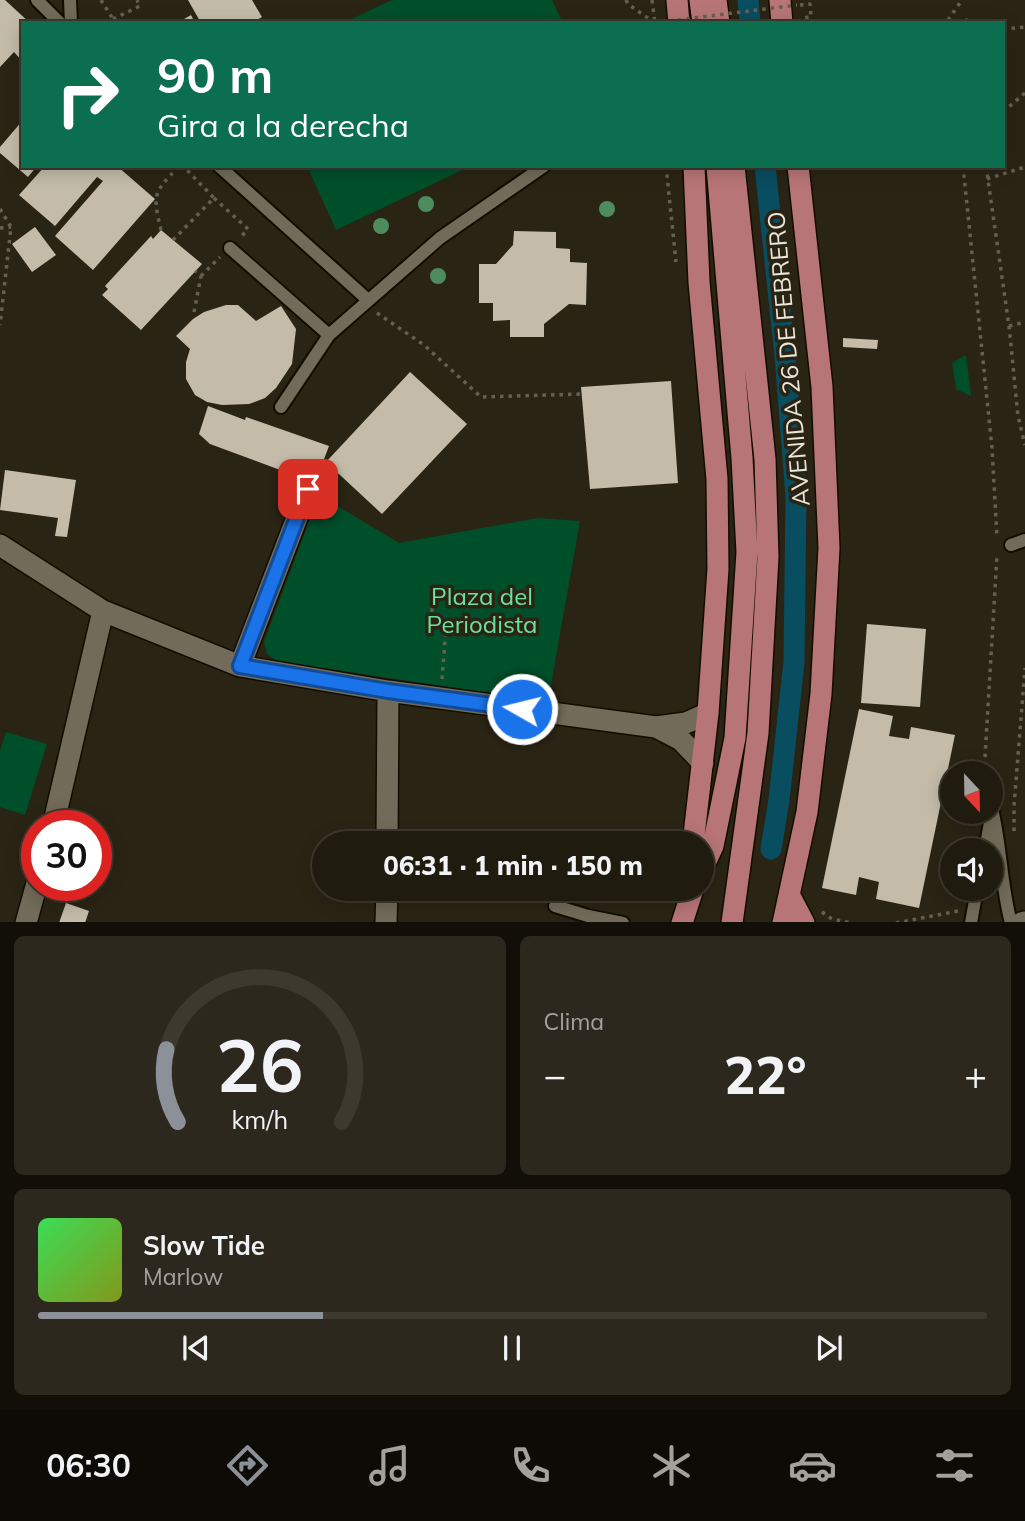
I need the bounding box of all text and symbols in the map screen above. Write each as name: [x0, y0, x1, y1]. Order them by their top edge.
text: 90 m: [157, 44, 273, 105]
icon: right: [42, 49, 133, 140]
text: Gira a la derecha: [157, 105, 409, 145]
street label: AVENIDA 26 DE FEBRERO: [760, 210, 816, 508]
pin: [278, 459, 338, 519]
icon: arrive: [289, 470, 327, 508]
park label: Plaza del Periodista: [427, 581, 537, 639]
position arrow: [485, 672, 559, 746]
north arrow: [940, 761, 1003, 824]
map controls: [940, 761, 1003, 901]
speed limit sign: 30: [21, 810, 112, 901]
button: sound: [940, 838, 1003, 901]
text: 06:31 · 1 min · 150 m: [383, 849, 643, 882]
text: Clima: [544, 1007, 604, 1036]
text: 26: [216, 1019, 303, 1110]
text: 22°: [724, 1042, 806, 1107]
text: −: [544, 1051, 566, 1099]
text: +: [964, 1051, 987, 1099]
text: km/h: [231, 1103, 288, 1134]
text: Slow Tide: [143, 1229, 265, 1262]
text: Marlow: [143, 1262, 223, 1291]
icon: previous: [177, 1329, 215, 1367]
icon: pause: [493, 1329, 531, 1367]
icon: next: [810, 1329, 848, 1367]
icon: directions: [223, 1441, 272, 1490]
icon: music: [365, 1441, 414, 1490]
icon: phone: [506, 1441, 555, 1490]
icon: climate: [647, 1441, 696, 1490]
icon: car: [788, 1441, 837, 1490]
icon: filters: [930, 1441, 979, 1490]
text: 06:30: [46, 1445, 131, 1485]

